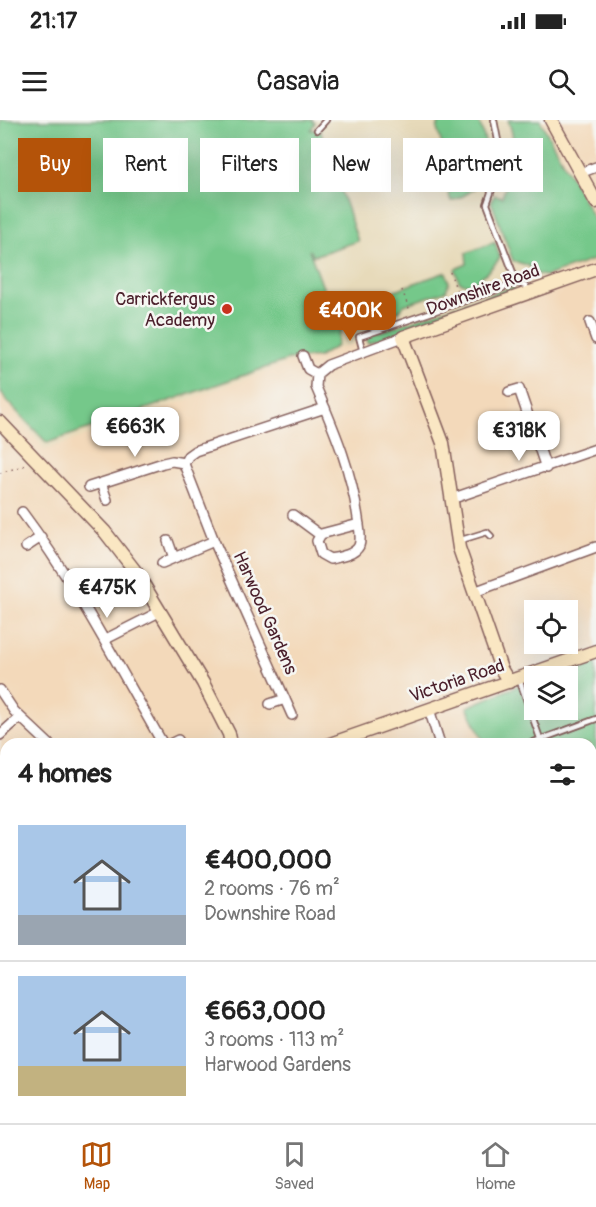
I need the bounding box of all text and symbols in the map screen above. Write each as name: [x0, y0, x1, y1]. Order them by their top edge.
text: 21:17: [30, 7, 77, 35]
icon: menu: [18, 65, 51, 98]
text: Casavia: [256, 65, 340, 98]
icon: search: [545, 65, 578, 98]
chip: Buy: [18, 138, 91, 192]
chip: Rent: [103, 138, 188, 192]
chip: Filters: [200, 138, 299, 192]
chip: New: [311, 138, 391, 192]
chip: Apartment: [403, 138, 543, 192]
street label: Downshire Road: [423, 259, 543, 321]
place label: Carrickfergus Academy: [115, 288, 215, 332]
pin: €400K: [308, 291, 392, 342]
text: €400K: [318, 298, 382, 323]
marker: Carrickfergus Academy: [220, 302, 234, 316]
pin: €663K: [93, 407, 177, 458]
pin: €318K: [477, 411, 561, 462]
text: €663K: [105, 414, 165, 439]
text: €318K: [492, 418, 546, 443]
street label: Harwood Gardens: [228, 548, 302, 678]
pin: €475K: [65, 568, 149, 619]
text: €475K: [78, 575, 136, 600]
map controls: [524, 600, 578, 720]
button: locate: [524, 600, 578, 654]
street label: Victoria Road: [406, 654, 508, 708]
button: layers: [524, 666, 578, 720]
text: 4 homes: [18, 758, 112, 790]
icon: filters: [546, 758, 579, 791]
text: €400,000: [204, 844, 332, 876]
icon: home: [66, 849, 138, 921]
text: 2 rooms · 76 m²: [204, 876, 340, 901]
text: Downshire Road: [204, 901, 336, 926]
text: €663,000: [204, 995, 326, 1027]
icon: home: [66, 1000, 138, 1072]
text: 3 rooms · 113 m²: [204, 1027, 344, 1052]
text: Harwood Gardens: [204, 1052, 351, 1077]
tab: Map: [80, 1138, 113, 1194]
tab: Saved: [274, 1138, 314, 1194]
tab: Home: [475, 1138, 516, 1194]

